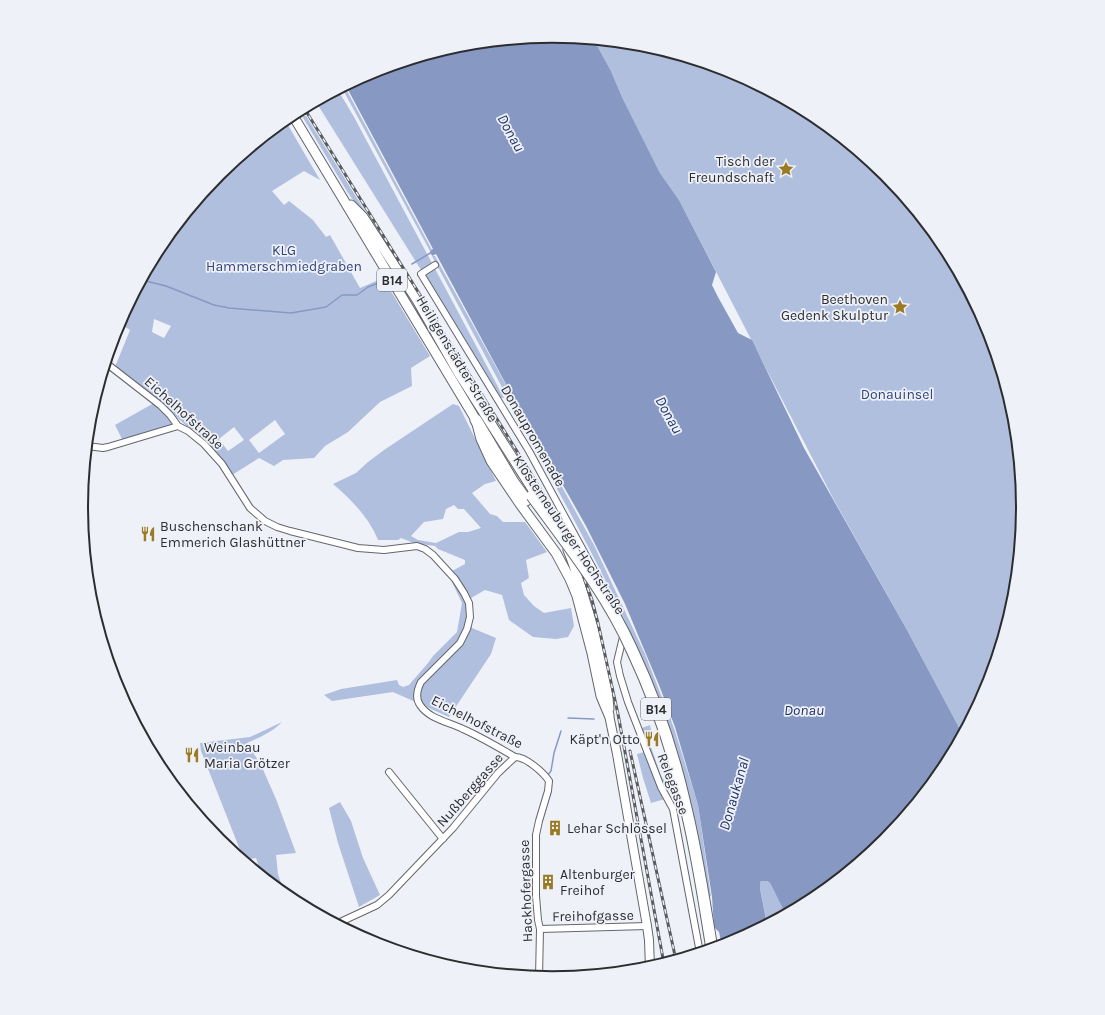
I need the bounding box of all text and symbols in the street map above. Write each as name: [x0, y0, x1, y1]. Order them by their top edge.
water label: Donau: [493, 111, 529, 155]
place label: Tisch der Freundschaft: [688, 153, 775, 186]
place icon: Tisch der Freundschaft: [777, 160, 795, 178]
park label: KLG Hammerschmiedgraben: [206, 242, 362, 275]
road number: B14: [377, 269, 407, 291]
place label: Beethoven Gedenk Skulptur: [781, 291, 889, 324]
street label: Heiligenstädter Straße: [413, 293, 501, 425]
place icon: Beethoven Gedenk Skulptur: [891, 298, 909, 316]
street label: Eichelhofstraße: [141, 373, 227, 453]
street label: Donaupromenade: [497, 382, 569, 490]
park label: Donauinsel: [861, 386, 933, 403]
water label: Donau: [651, 393, 687, 437]
street label: Klosterneuburger Hochstraße: [509, 452, 629, 618]
place label: Buschenschank Emmerich Glashüttner: [160, 518, 307, 551]
restaurant icon: Buschenschank Emmerich Glashüttner: [139, 525, 157, 543]
street label: Eichelhofstraße: [428, 692, 526, 752]
road number: B14: [641, 698, 671, 720]
water label: Donau: [784, 701, 824, 719]
restaurant icon: Käpt'n Otto: [643, 730, 661, 748]
place label: Käpt'n Otto: [569, 731, 640, 748]
place label: Weinbau Maria Grötzer: [204, 739, 291, 772]
restaurant icon: Weinbau Maria Grötzer: [183, 746, 201, 764]
street label: Nußberggasse: [433, 750, 507, 830]
street label: Relegasse: [654, 751, 692, 817]
water label: Donaukanal: [715, 755, 753, 832]
building icon: Lehar Schlössel: [546, 819, 564, 837]
place label: Lehar Schlössel: [567, 820, 667, 837]
street label: Hackhofergasse: [516, 839, 536, 943]
place label: Altenburger Freihof: [560, 866, 636, 899]
building icon: Altenburger Freihof: [539, 873, 557, 891]
street label: Freihofgasse: [552, 907, 634, 925]

